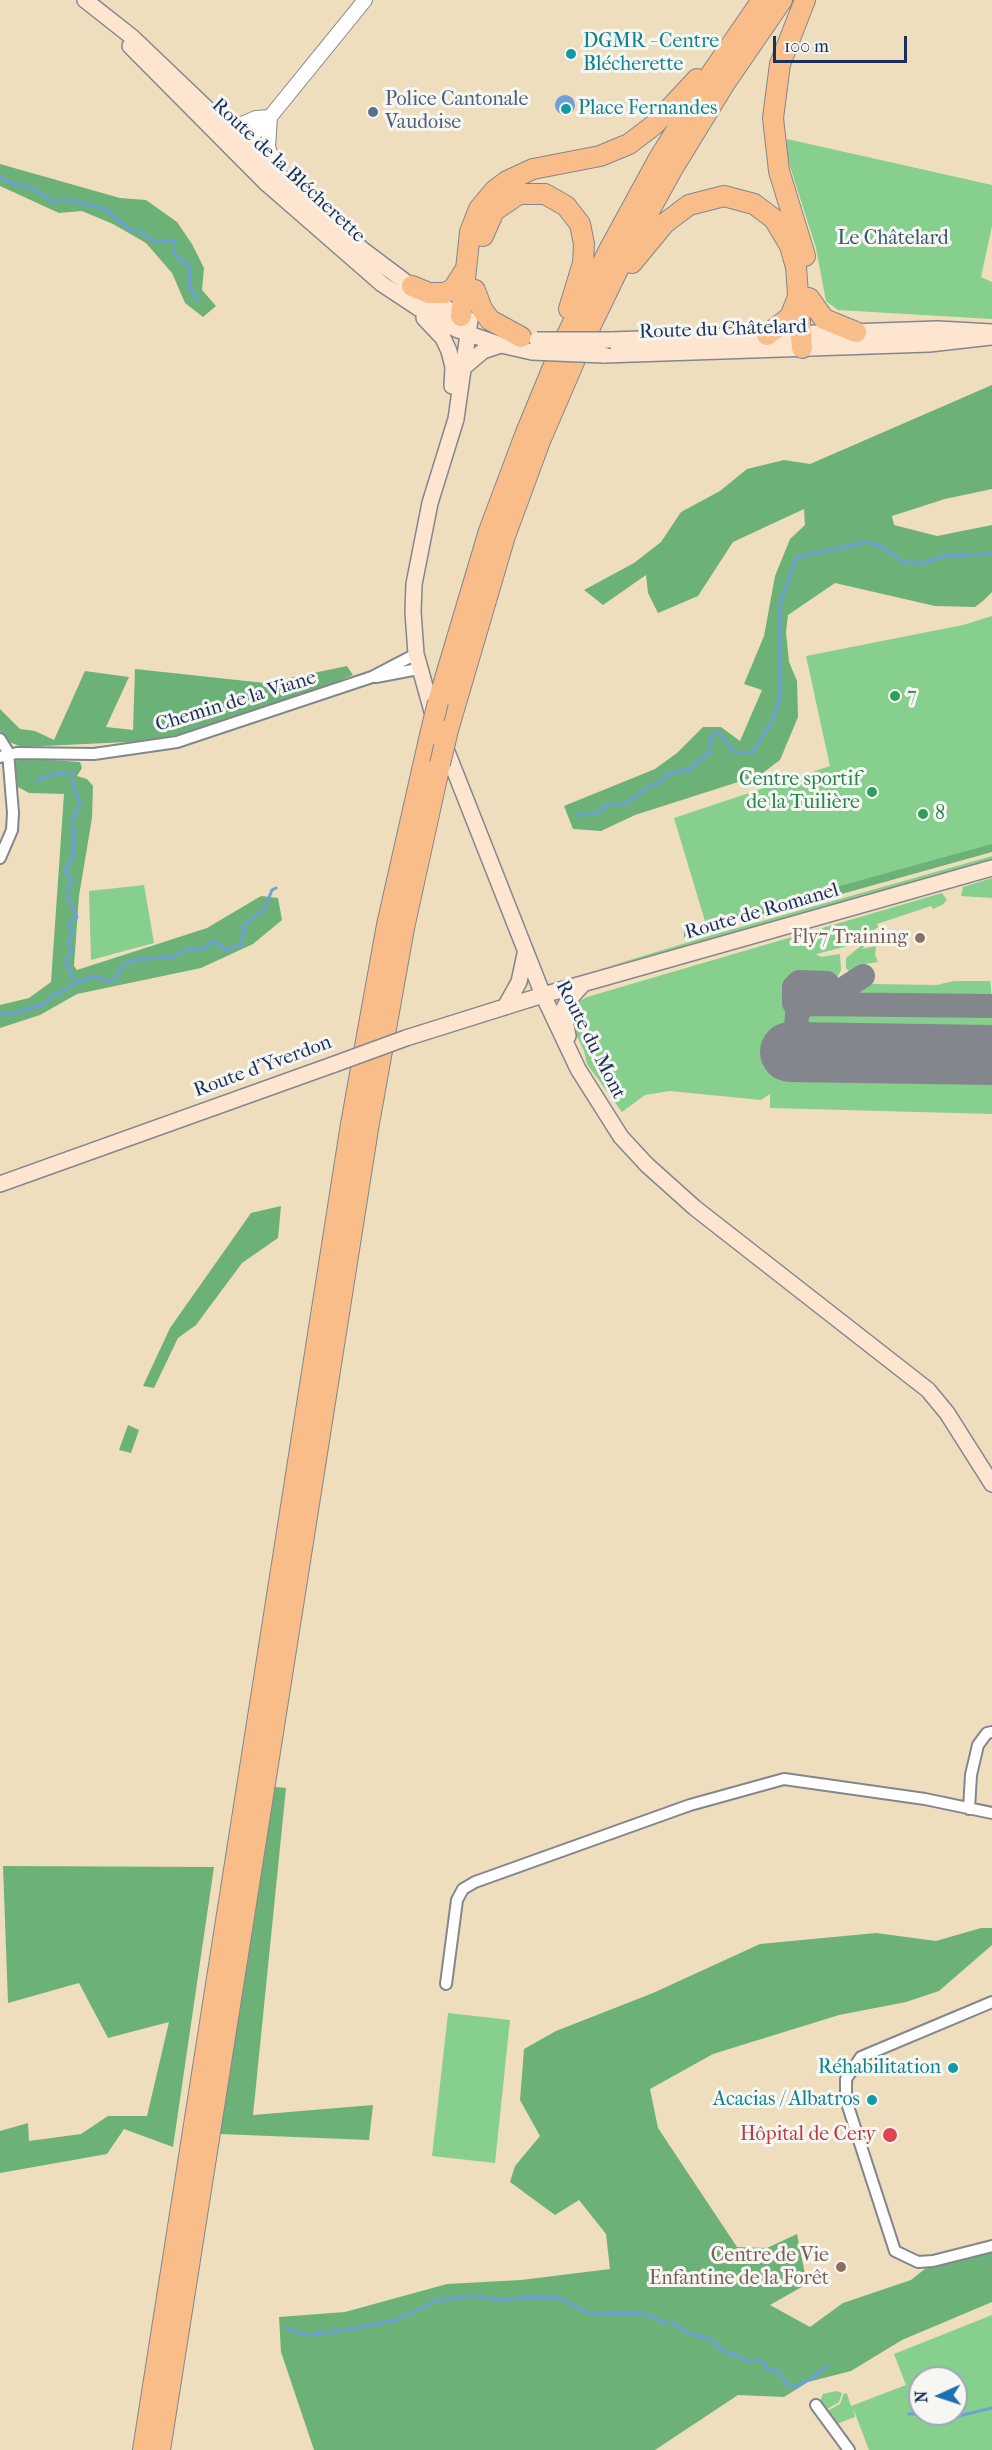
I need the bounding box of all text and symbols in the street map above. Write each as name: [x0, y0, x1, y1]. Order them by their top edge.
scale bar: [776, 24, 910, 62]
place label: DGMR - Centre Blécherette: [583, 30, 719, 77]
text: 100 m: [784, 36, 829, 57]
marker: DGMR - Centre Blécherette: [564, 47, 578, 61]
place label: Police Cantonale Vaudoise: [385, 88, 528, 135]
street label: Route de la Blécherette: [206, 94, 370, 248]
place label: Place Fernandes: [578, 97, 717, 121]
marker: Place Fernandes: [559, 102, 573, 116]
marker: Police Cantonale Vaudoise: [366, 105, 380, 119]
park label: Le Châtelard: [837, 227, 949, 251]
street label: Route du Châtelard: [639, 315, 807, 345]
street label: Chemin de la Viane: [153, 666, 319, 738]
place label: 7: [907, 684, 917, 708]
marker: 7: [888, 689, 902, 703]
place label: Centre sportif de la Tuilière: [739, 768, 860, 815]
marker: Centre sportif de la Tuilière: [865, 785, 879, 799]
place label: 8: [935, 802, 945, 826]
marker: 8: [916, 807, 930, 821]
street label: Route de Romanel: [682, 879, 842, 945]
place label: Fly7 Training: [792, 926, 908, 950]
marker: Fly7 Training: [913, 931, 927, 945]
street label: Route du Mont: [550, 977, 630, 1103]
street label: Route d'Yverdon: [191, 1031, 335, 1103]
place label: Réhabilitation: [818, 2056, 941, 2080]
marker: Réhabilitation: [946, 2061, 960, 2075]
place label: Acacias / Albatros: [713, 2088, 860, 2112]
marker: Acacias / Albatros: [865, 2093, 879, 2107]
place label: Hôpital de Cery: [740, 2123, 876, 2147]
marker: Hôpital de Cery: [881, 2126, 899, 2144]
place label: Centre de Vie Enfantine de la Forêt: [649, 2244, 829, 2291]
marker: Centre de Vie Enfantine de la Forêt: [834, 2260, 848, 2274]
north arrow: [908, 2366, 968, 2426]
text: N: [912, 2390, 931, 2403]

